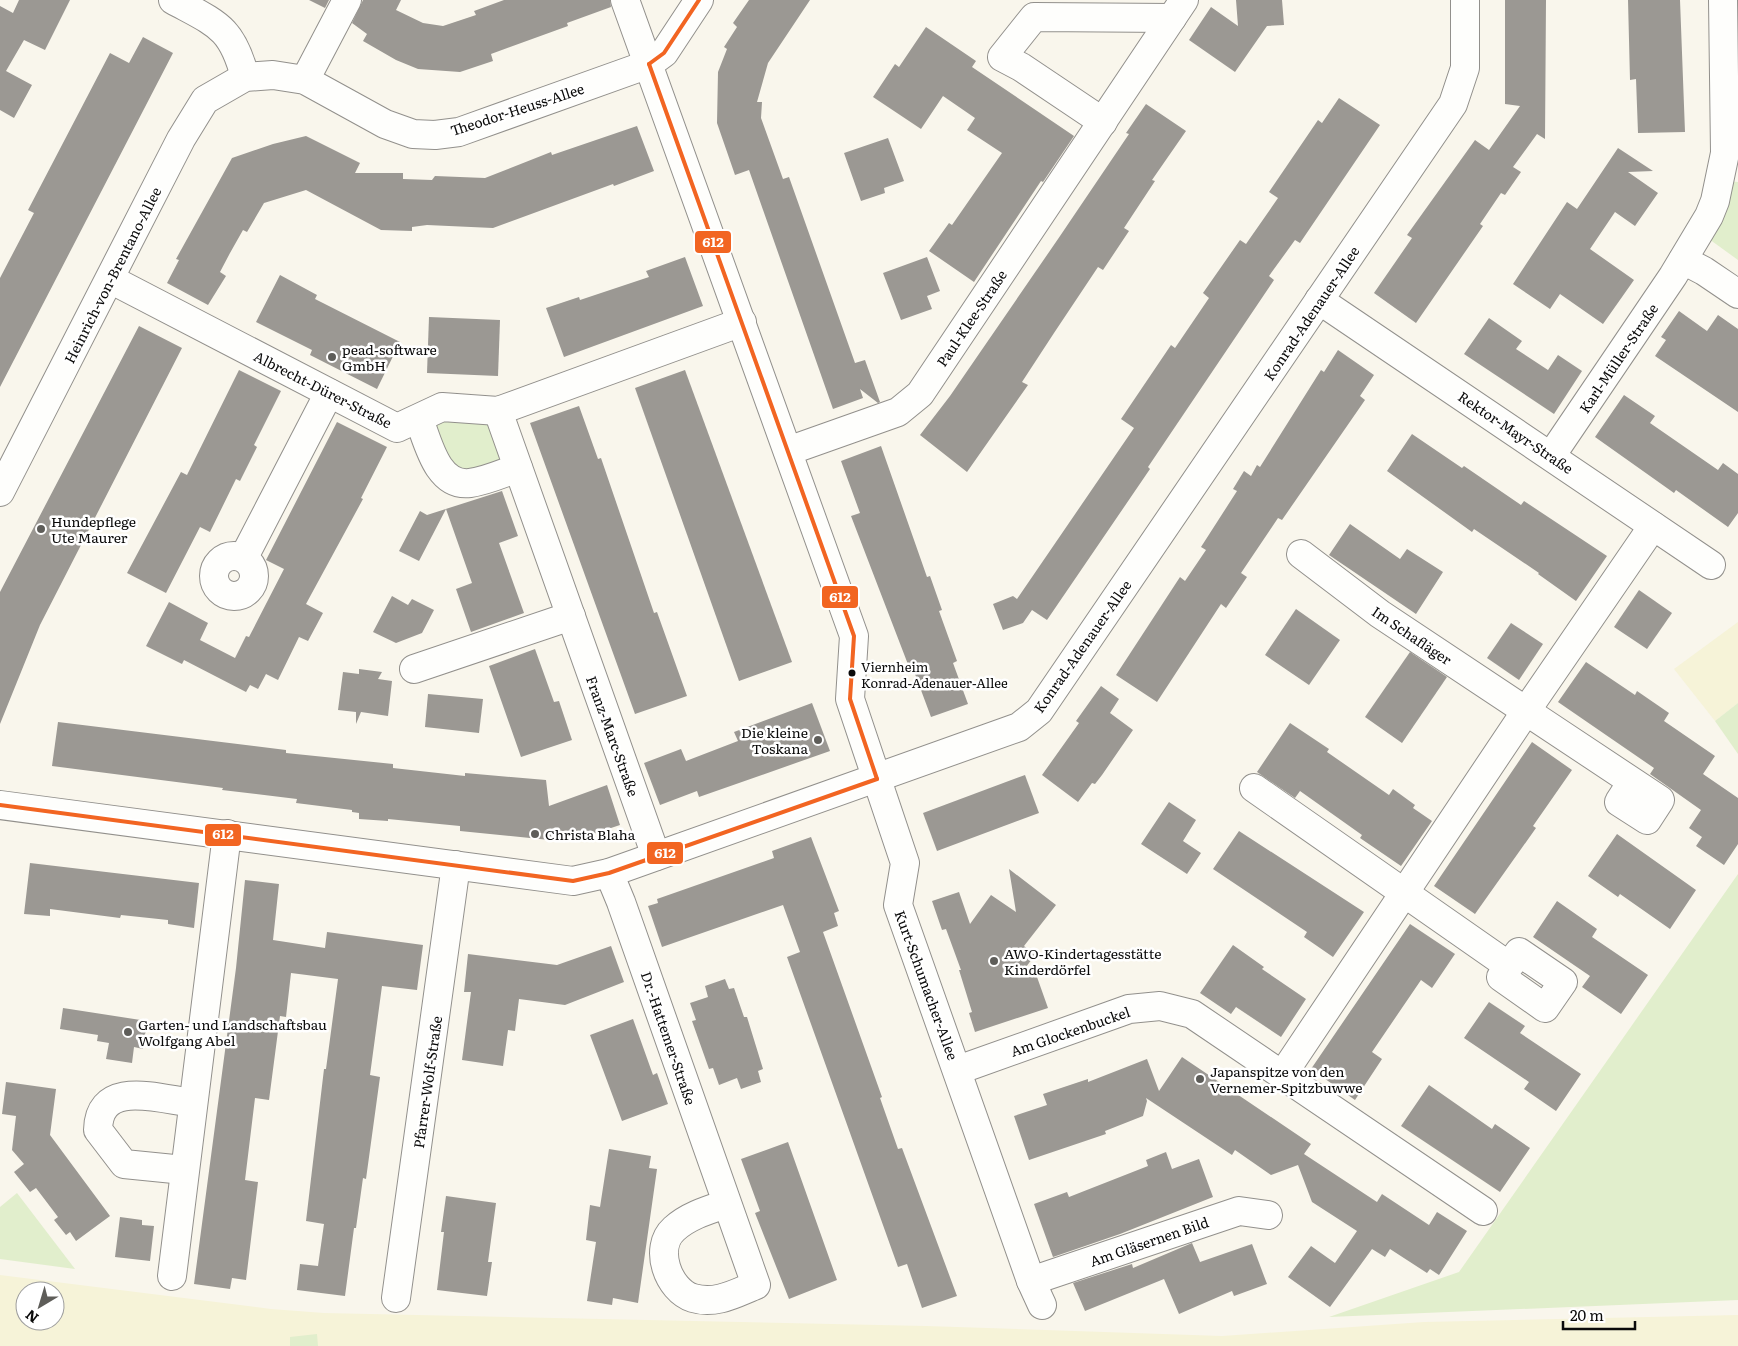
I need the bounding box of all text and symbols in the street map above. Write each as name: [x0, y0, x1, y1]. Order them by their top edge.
street label: Theodor-Heuss-Allee: [447, 78, 587, 140]
street label: Heinrich-von-Brentano-Allee: [59, 183, 165, 367]
line badge: 612: [694, 230, 732, 254]
text: 612: [702, 231, 724, 251]
street label: Konrad-Adenauer-Allee: [1258, 242, 1364, 384]
street label: Paul-Klee-Straße: [931, 266, 1011, 370]
street label: Karl-Müller-Straße: [1574, 299, 1662, 417]
place label: pead-software GmbH: [342, 339, 437, 375]
street label: Albrecht-Dürer-Straße: [251, 346, 395, 432]
marker: pead-software GmbH: [326, 351, 338, 363]
street label: Rektor-Mayr-Straße: [1455, 386, 1577, 478]
place label: Hundepflege Ute Maurer: [51, 511, 136, 547]
marker: Hundepflege Ute Maurer: [35, 523, 47, 535]
street label: Konrad-Adenauer-Allee: [1028, 576, 1136, 716]
line badge: 612: [821, 585, 859, 609]
text: 612: [829, 586, 851, 606]
street label: Im Schafläger: [1368, 601, 1456, 669]
place label: Viernheim Konrad-Adenauer-Allee: [861, 657, 1008, 692]
marker: Viernheim Konrad-Adenauer-Allee: [847, 668, 857, 678]
street label: Franz-Marc-Straße: [582, 673, 644, 799]
place label: Die kleine Toskana: [741, 722, 808, 758]
marker: Die kleine Toskana: [812, 734, 824, 746]
line badge: 612: [204, 823, 242, 847]
text: 612: [212, 823, 234, 843]
place label: Christa Blaha: [545, 824, 636, 844]
marker: Christa Blaha: [529, 828, 541, 840]
line badge: 612: [646, 841, 684, 865]
text: 612: [654, 842, 676, 862]
street label: Kurt-Schumacher-Allee: [891, 907, 963, 1063]
place label: AWO-Kindertagesstätte Kinderdörfel: [1004, 943, 1162, 979]
marker: AWO-Kindertagesstätte Kinderdörfel: [988, 955, 1000, 967]
street label: Dr.-Hattemer-Straße: [637, 969, 701, 1107]
street label: Am Glockenbuckel: [1008, 1001, 1133, 1061]
place label: Garten- und Landschaftsbau Wolfgang Abel: [138, 1014, 327, 1050]
street label: Pfarrer-Wolf-Straße: [408, 1014, 446, 1150]
marker: Garten- und Landschaftsbau Wolfgang Abel: [122, 1026, 134, 1038]
place label: Japanspitze von den Vernemer-Spitzbuwwe: [1210, 1061, 1363, 1097]
marker: Japanspitze von den Vernemer-Spitzbuwwe: [1194, 1073, 1206, 1085]
street label: Am Gläsernen Bild: [1087, 1211, 1212, 1271]
north arrow: [15, 1281, 65, 1331]
scale bar: [1563, 1298, 1636, 1330]
text: 20 m: [1570, 1303, 1604, 1326]
text: N: [20, 1305, 42, 1329]

